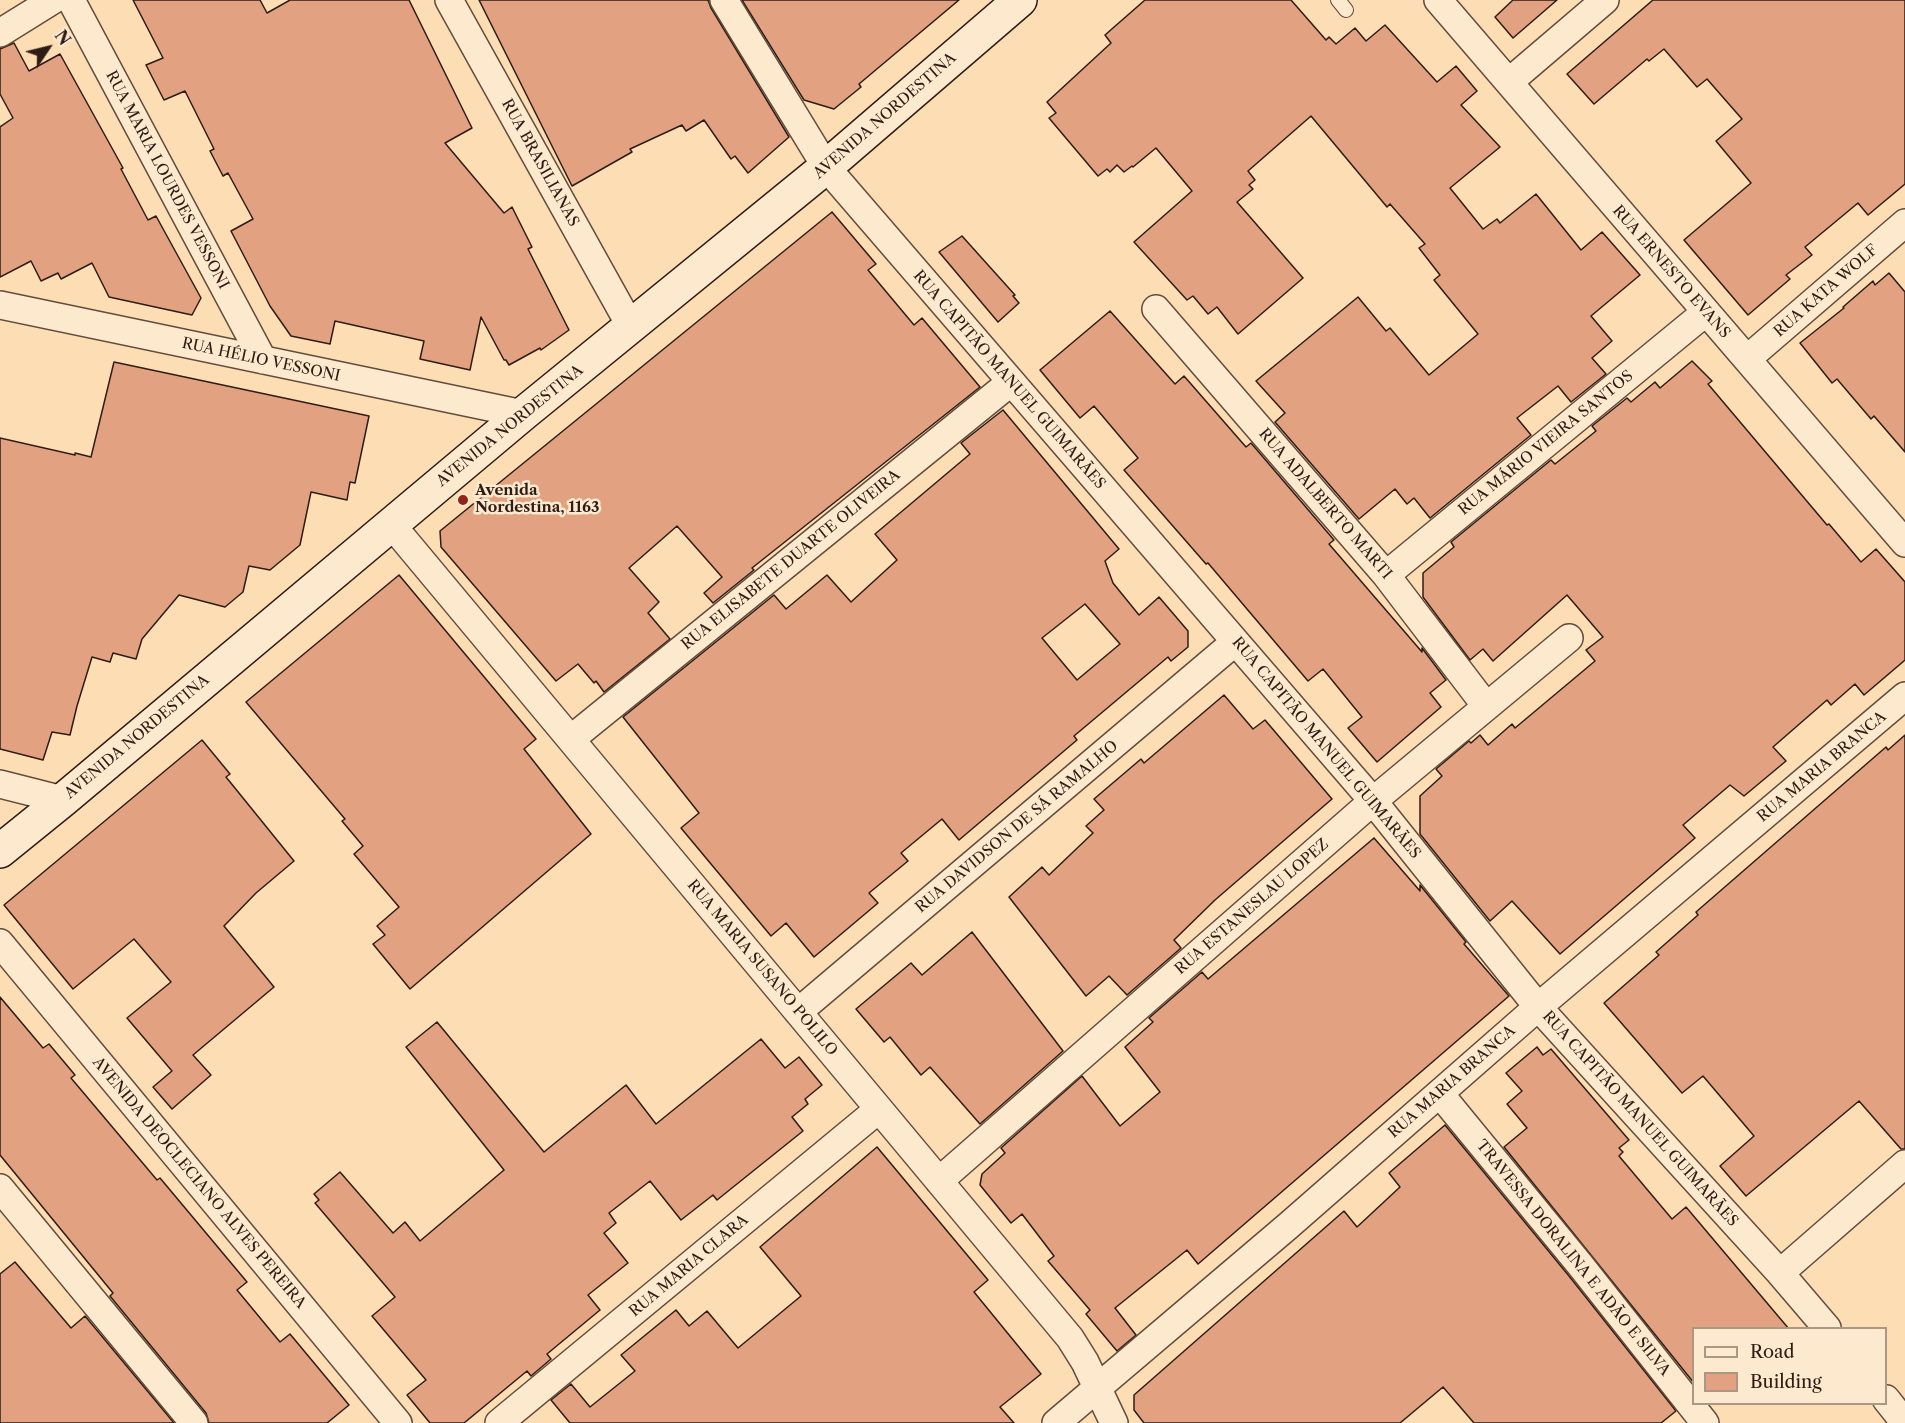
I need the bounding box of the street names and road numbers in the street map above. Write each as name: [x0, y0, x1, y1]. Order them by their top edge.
street label: AVENIDA NORDESTINA: [810, 49, 960, 183]
street label: RUA MARIA LOURDES VESSONI: [102, 68, 232, 292]
street label: RUA BRASILIANAS: [497, 96, 583, 230]
street label: RUA ERNESTO EVANS: [1608, 202, 1734, 342]
street label: RUA KATA WOLF: [1770, 241, 1882, 341]
street label: RUA CAPITÃO MANUEL GUIMARÃES: [909, 267, 1109, 493]
street label: RUA HÉLIO VESSONI: [180, 334, 342, 386]
street label: AVENIDA NORDESTINA: [433, 361, 587, 491]
street label: RUA MÁRIO VIEIRA SANTOS: [1455, 367, 1637, 519]
street label: RUA ADALBERTO MARTI: [1255, 425, 1395, 583]
street label: RUA ELISABETE DUARTE OLIVEIRA: [678, 466, 904, 654]
street label: RUA CAPITÃO MANUEL GUIMARÃES: [1228, 634, 1424, 862]
street label: AVENIDA NORDESTINA: [61, 671, 213, 803]
street label: RUA MARIA BRANCA: [1754, 708, 1890, 826]
street label: RUA DAVIDSON DE SÁ RAMALHO: [912, 737, 1122, 917]
street label: RUA ESTANESLAU LOPEZ: [1172, 835, 1332, 979]
street label: RUA MARIA SUSANO POLILO: [683, 876, 841, 1060]
street label: RUA CAPITÃO MANUEL GUIMARÃES: [1538, 1008, 1742, 1230]
street label: RUA MARIA BRANCA: [1385, 1022, 1519, 1142]
street label: AVENIDA DEOCLECIANO ALVES PEREIRA: [88, 1054, 310, 1312]
street label: TRAVESSA DORALINA E ADÃO E SILVA: [1472, 1136, 1674, 1380]
street label: RUA MARIA CLARA: [626, 1211, 752, 1321]

